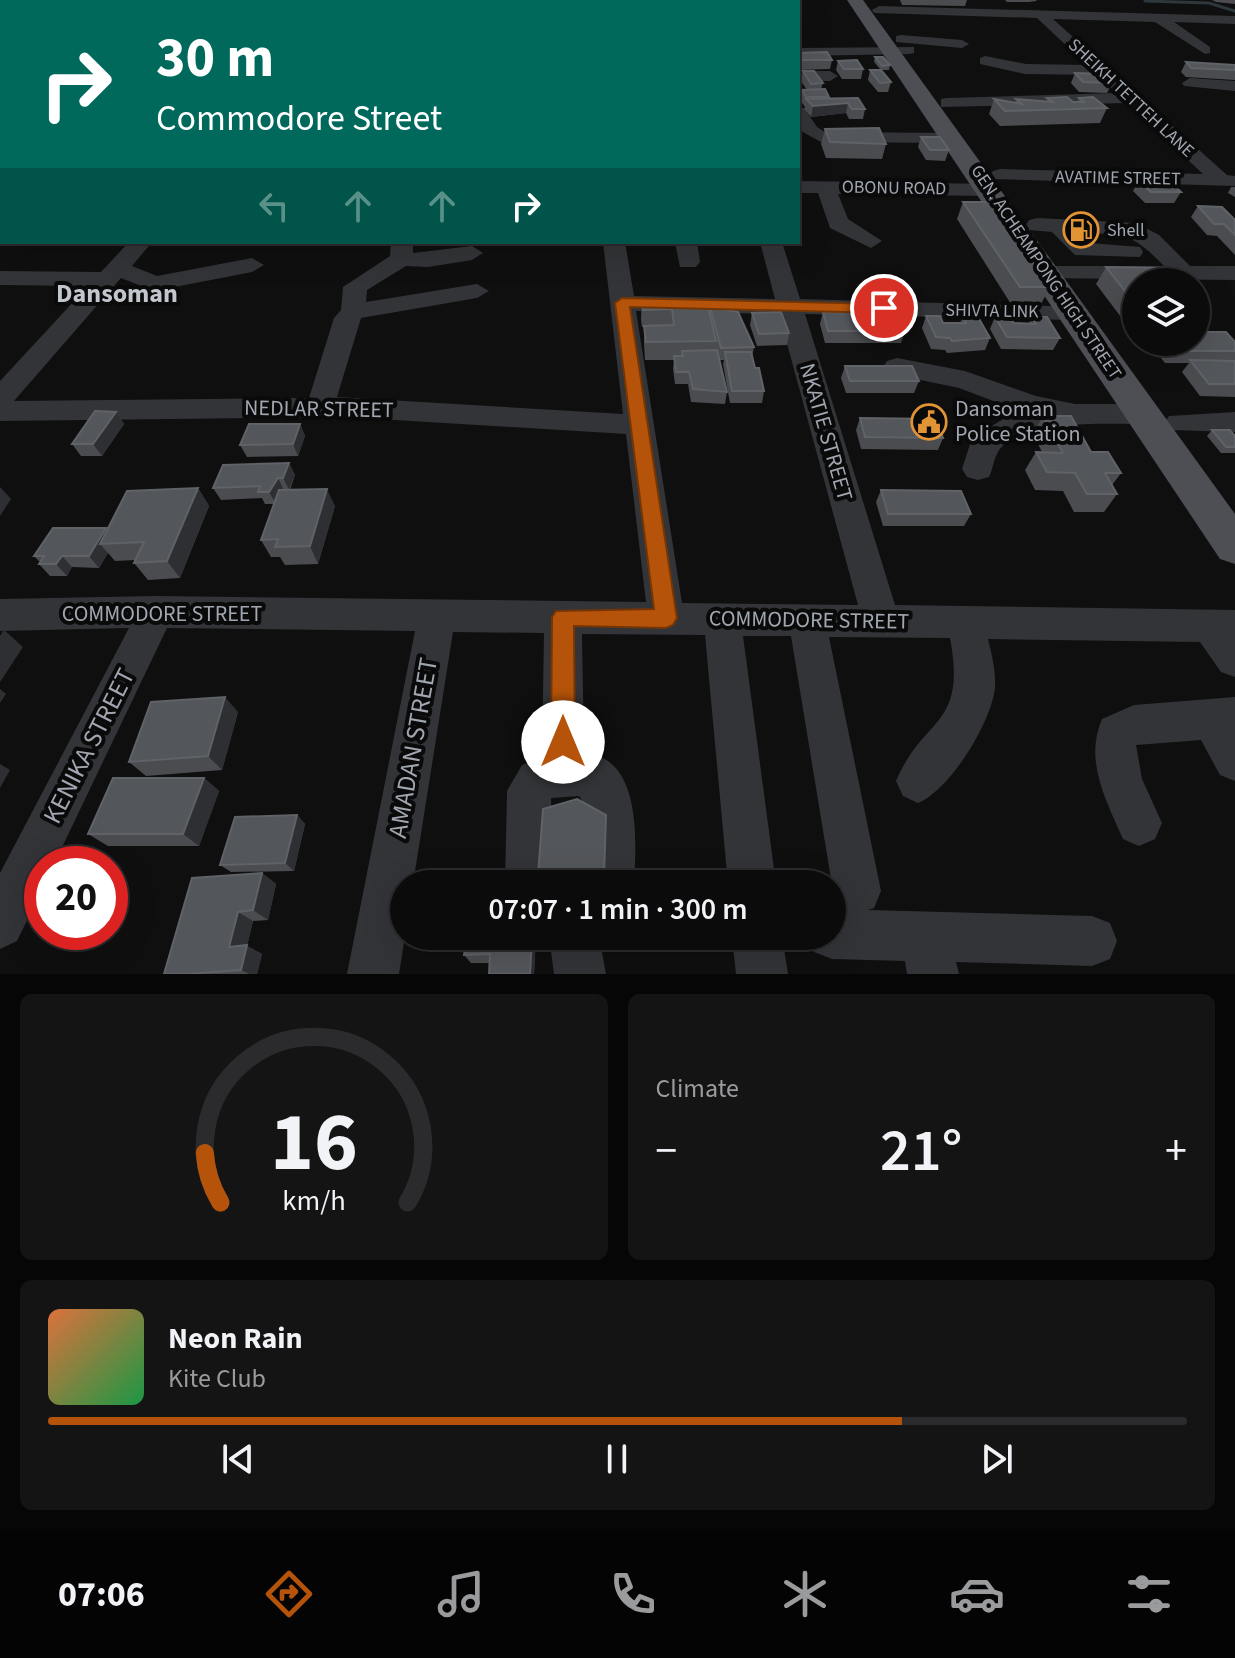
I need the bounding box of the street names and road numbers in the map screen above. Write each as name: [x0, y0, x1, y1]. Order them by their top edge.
street label: SHEIKH TETTEH LANE: [1062, 33, 1200, 163]
street label: GEN. ACHEAMPONG HIGH STREET: [965, 160, 1127, 384]
street label: AVATIME STREET: [1055, 164, 1181, 192]
street label: OBONU ROAD: [842, 175, 946, 201]
street label: SHIVTA LINK: [945, 298, 1039, 324]
street label: NKATIE STREET: [791, 359, 861, 505]
street label: NEDLAR STREET: [244, 392, 394, 426]
street label: COMMODORE STREET: [62, 598, 262, 630]
street label: COMMODORE STREET: [709, 602, 910, 638]
street label: AMADAN STREET: [379, 655, 447, 841]
street label: KENIKA STREET: [34, 662, 144, 830]

